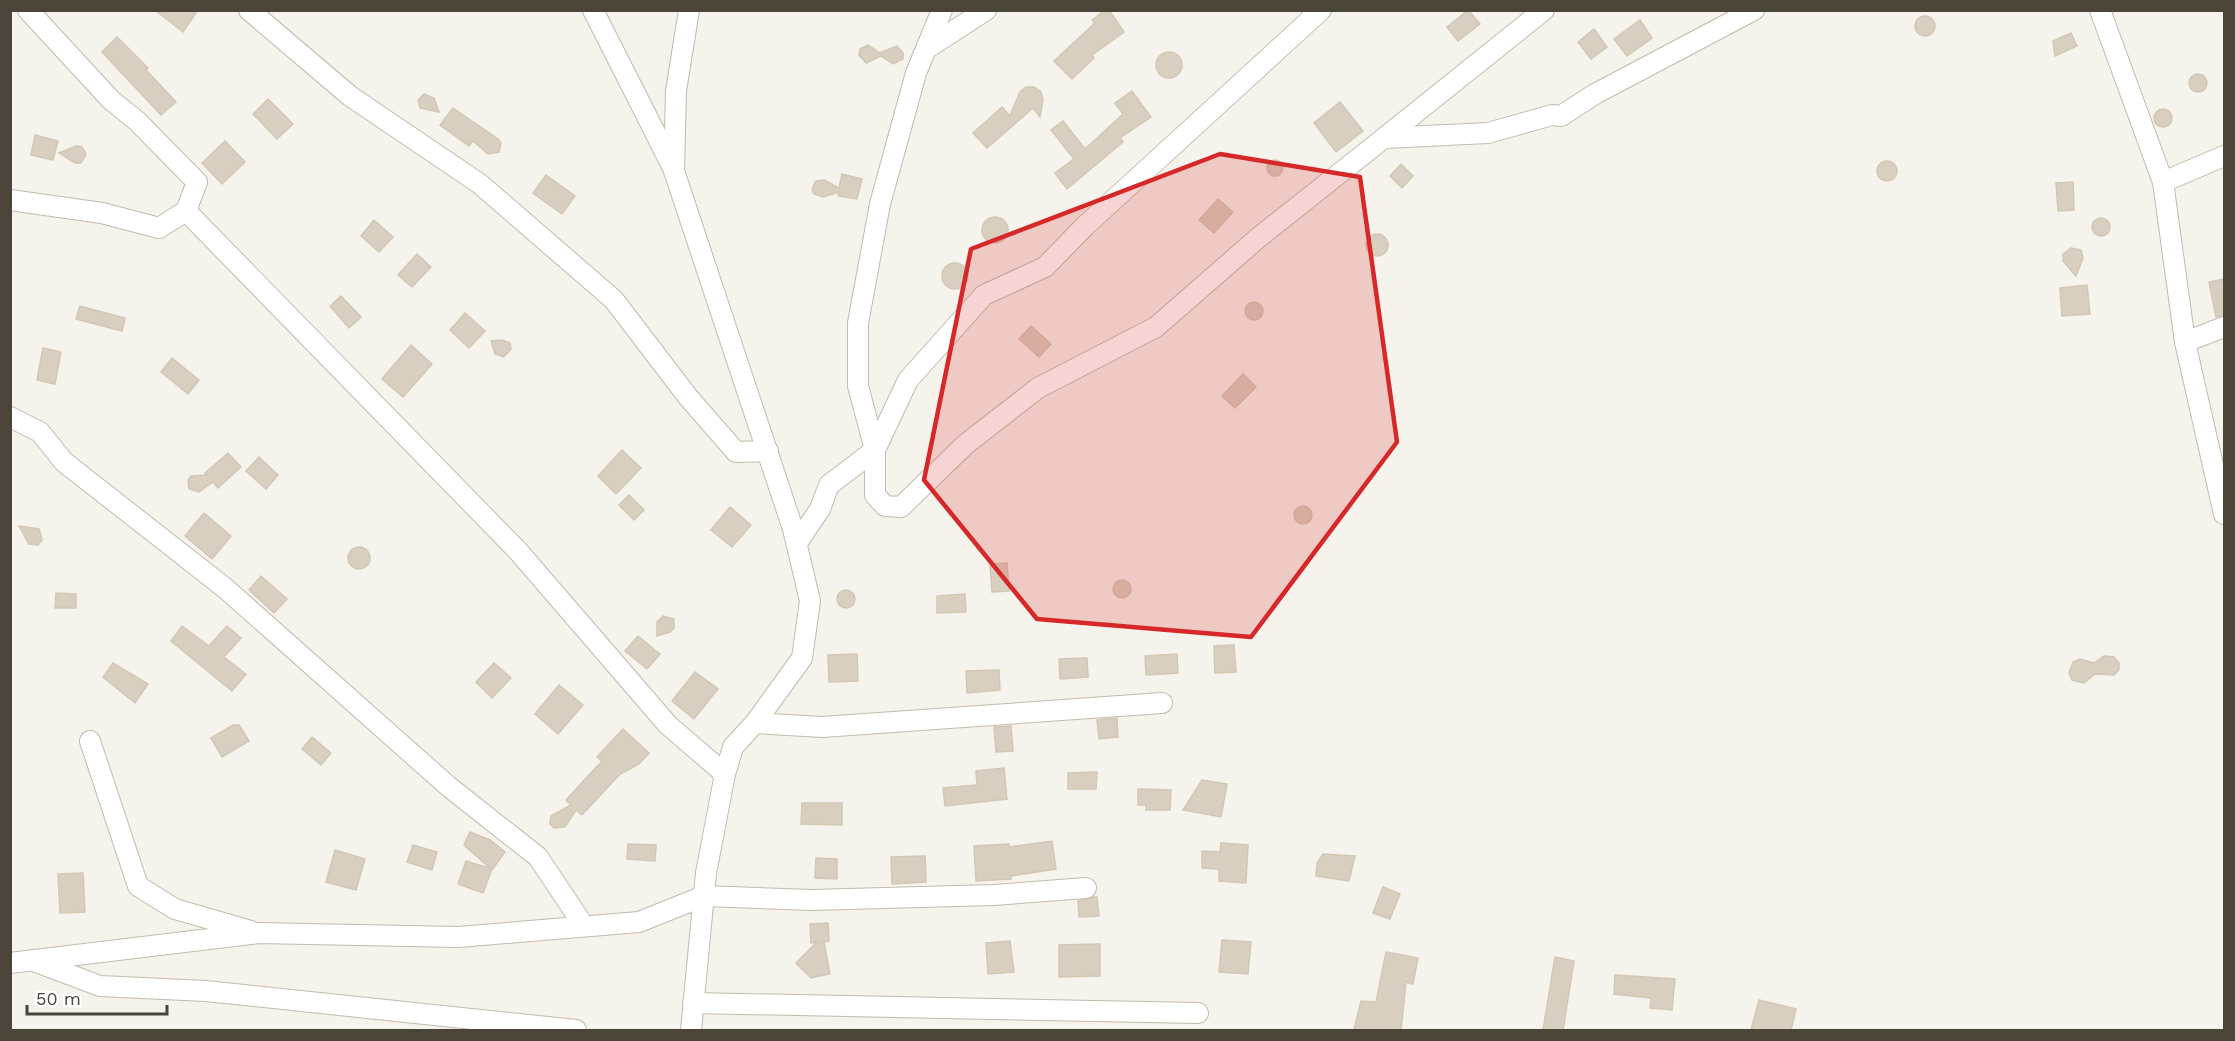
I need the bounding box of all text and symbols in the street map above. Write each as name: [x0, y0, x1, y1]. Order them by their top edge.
scale bar: [27, 978, 166, 1016]
text: 50 m: [36, 988, 81, 1009]

